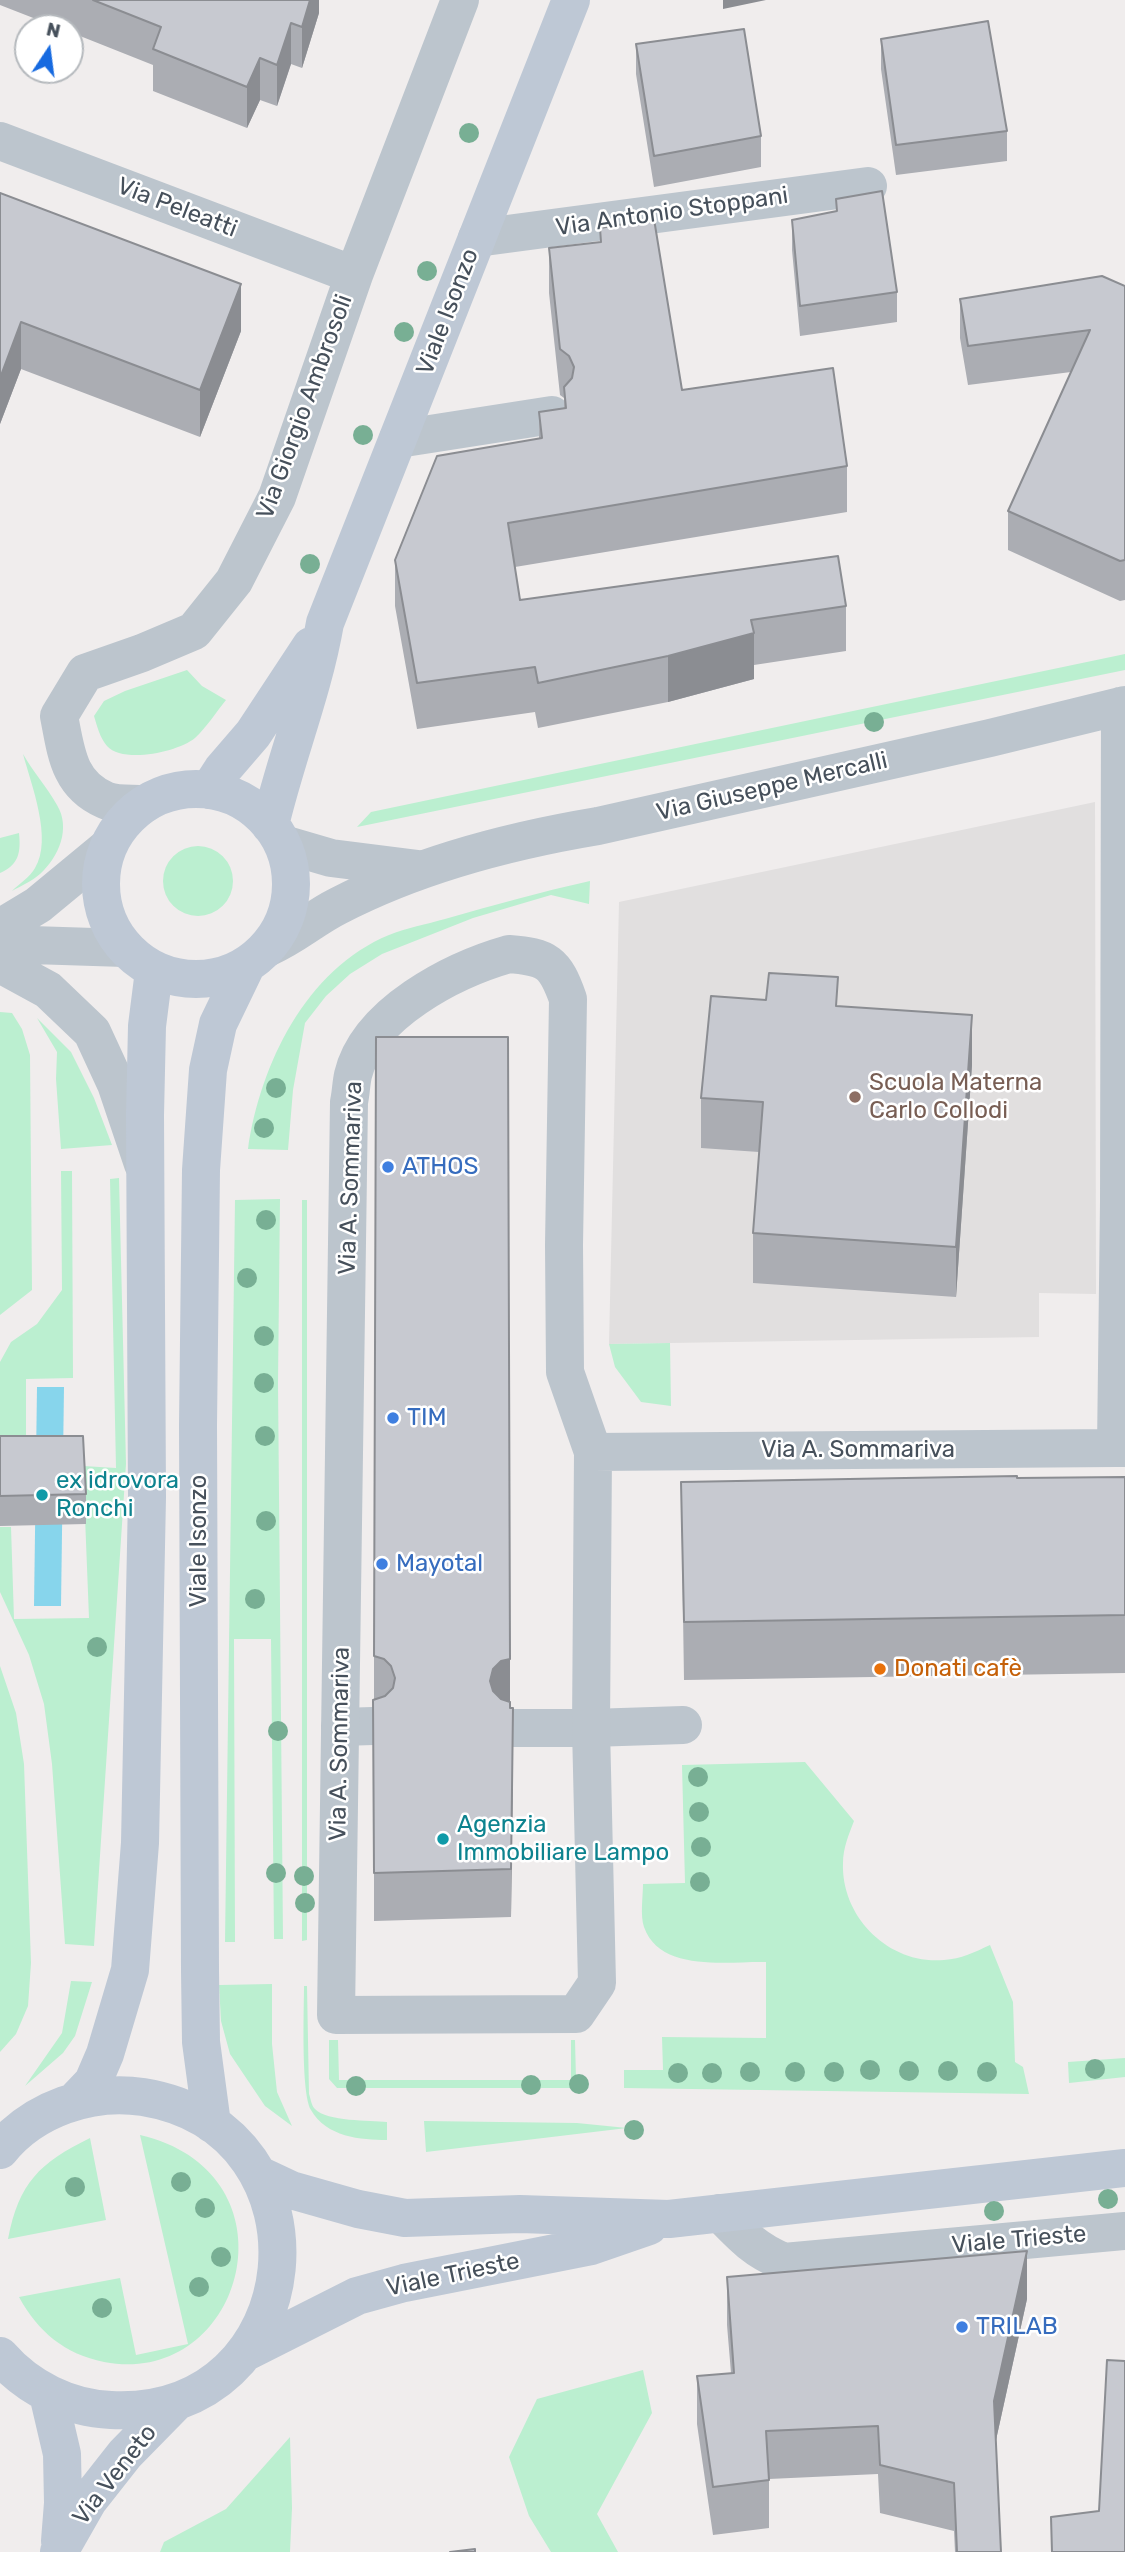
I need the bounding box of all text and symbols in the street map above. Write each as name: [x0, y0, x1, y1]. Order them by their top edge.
north arrow: [14, 14, 84, 84]
text: N: [44, 17, 63, 43]
street label: Via Peleatti: [113, 172, 241, 244]
street label: Via Antonio Stoppani: [554, 181, 790, 243]
street label: Viale Isonzo: [411, 245, 485, 379]
street label: Via Giorgio Ambrosoli: [251, 291, 359, 523]
street label: Via Giuseppe Mercalli: [654, 746, 890, 828]
place label: Scuola Materna Carlo Collodi: [869, 1069, 1042, 1125]
street label: Via A. Sommariva: [333, 1080, 369, 1276]
marker: Scuola Materna Carlo Collodi: [847, 1089, 863, 1105]
place label: ATHOS: [402, 1153, 479, 1181]
marker: ATHOS: [380, 1159, 396, 1175]
place label: TIM: [407, 1404, 447, 1432]
marker: TIM: [385, 1410, 401, 1426]
street label: Via A. Sommariva: [761, 1436, 955, 1464]
place label: ex idrovora Ronchi: [56, 1467, 179, 1523]
street label: Viale Isonzo: [185, 1475, 213, 1607]
marker: ex idrovora Ronchi: [34, 1487, 50, 1503]
place label: Mayotal: [396, 1550, 483, 1578]
marker: Mayotal: [374, 1556, 390, 1572]
street label: Via A. Sommariva: [324, 1647, 356, 1841]
place label: Donati cafè: [894, 1655, 1022, 1683]
marker: Donati cafè: [872, 1661, 888, 1677]
place label: Agenzia Immobiliare Lampo: [457, 1811, 669, 1867]
marker: Agenzia Immobiliare Lampo: [435, 1831, 451, 1847]
street label: Viale Trieste: [950, 2220, 1088, 2260]
street label: Viale Trieste: [384, 2247, 522, 2303]
place label: TRILAB: [976, 2313, 1058, 2341]
marker: TRILAB: [954, 2319, 970, 2335]
street label: Via Veneto: [67, 2419, 163, 2531]

